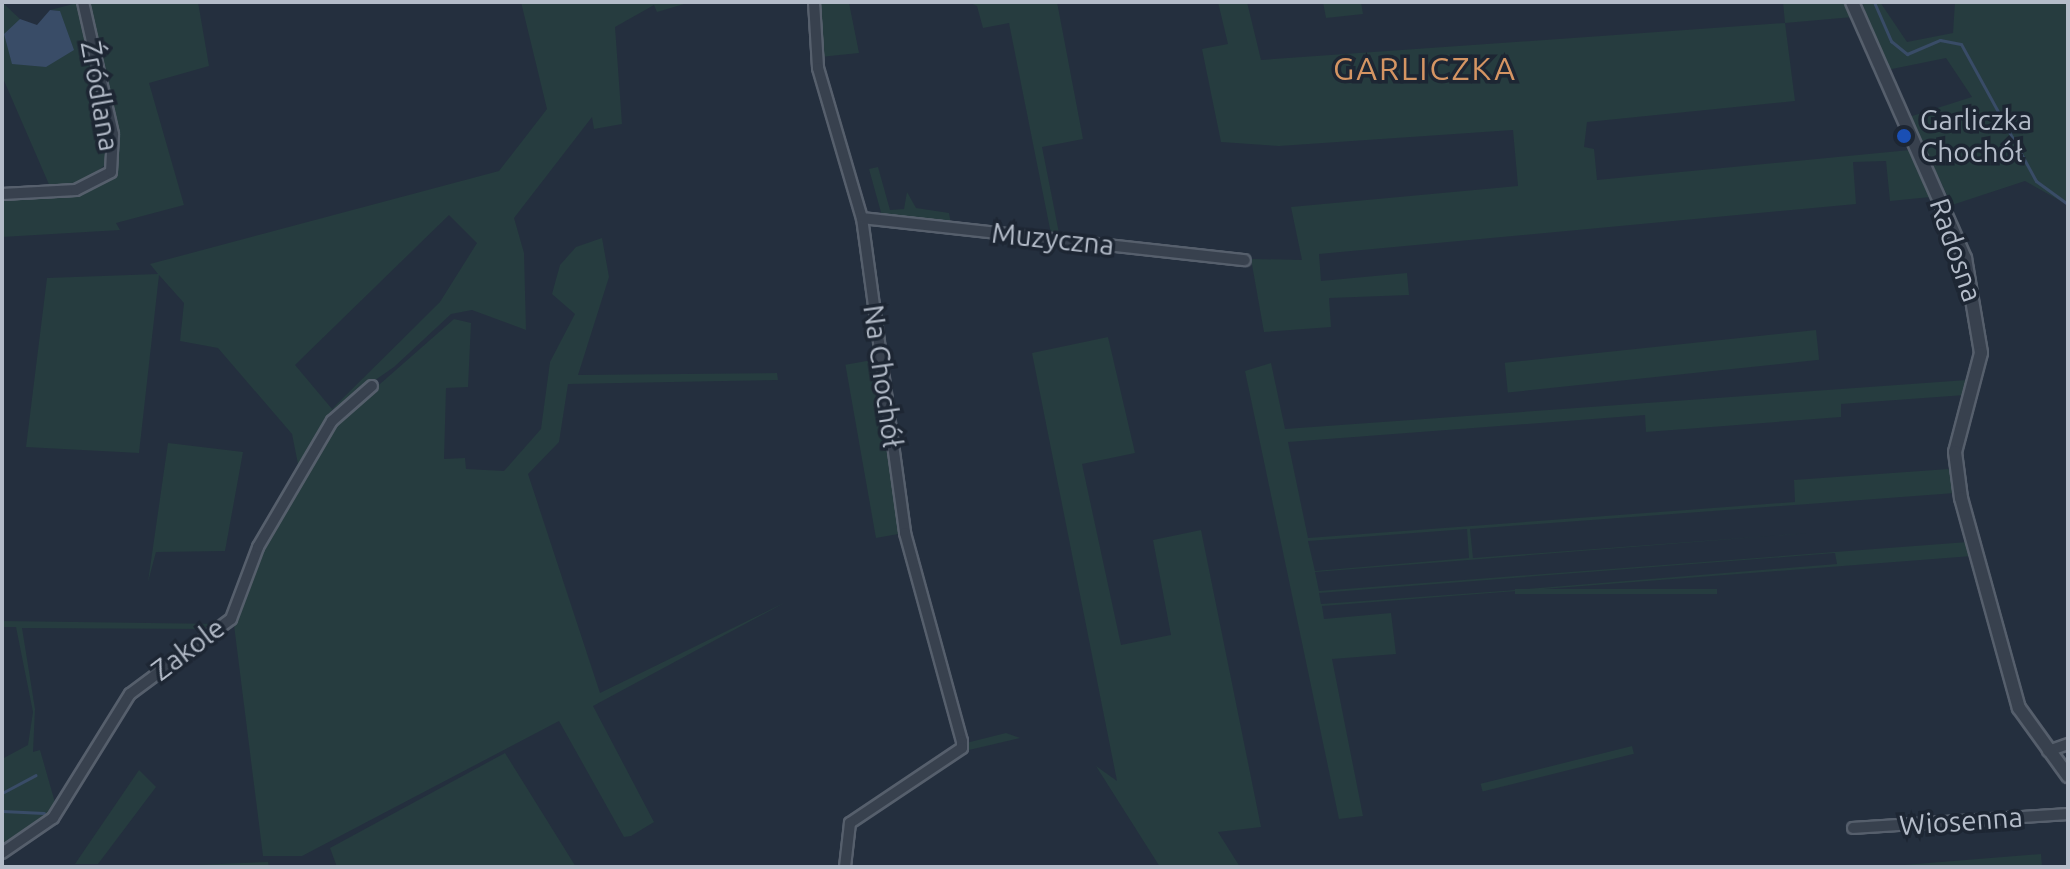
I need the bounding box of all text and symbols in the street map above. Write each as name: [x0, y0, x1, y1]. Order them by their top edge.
street label: Źródlana: [74, 38, 126, 154]
district label: GARLICZKA: [1333, 49, 1517, 87]
place label: Garliczka Chochół: [1920, 103, 2032, 169]
marker: Garliczka Chochół: [1895, 127, 1913, 145]
street label: Radosna: [1923, 194, 1989, 306]
street label: Muzyczna: [990, 216, 1116, 262]
street label: Na Chochół: [856, 303, 910, 449]
street label: Zakole: [145, 611, 231, 687]
street label: Wiosenna: [1898, 800, 2024, 842]

